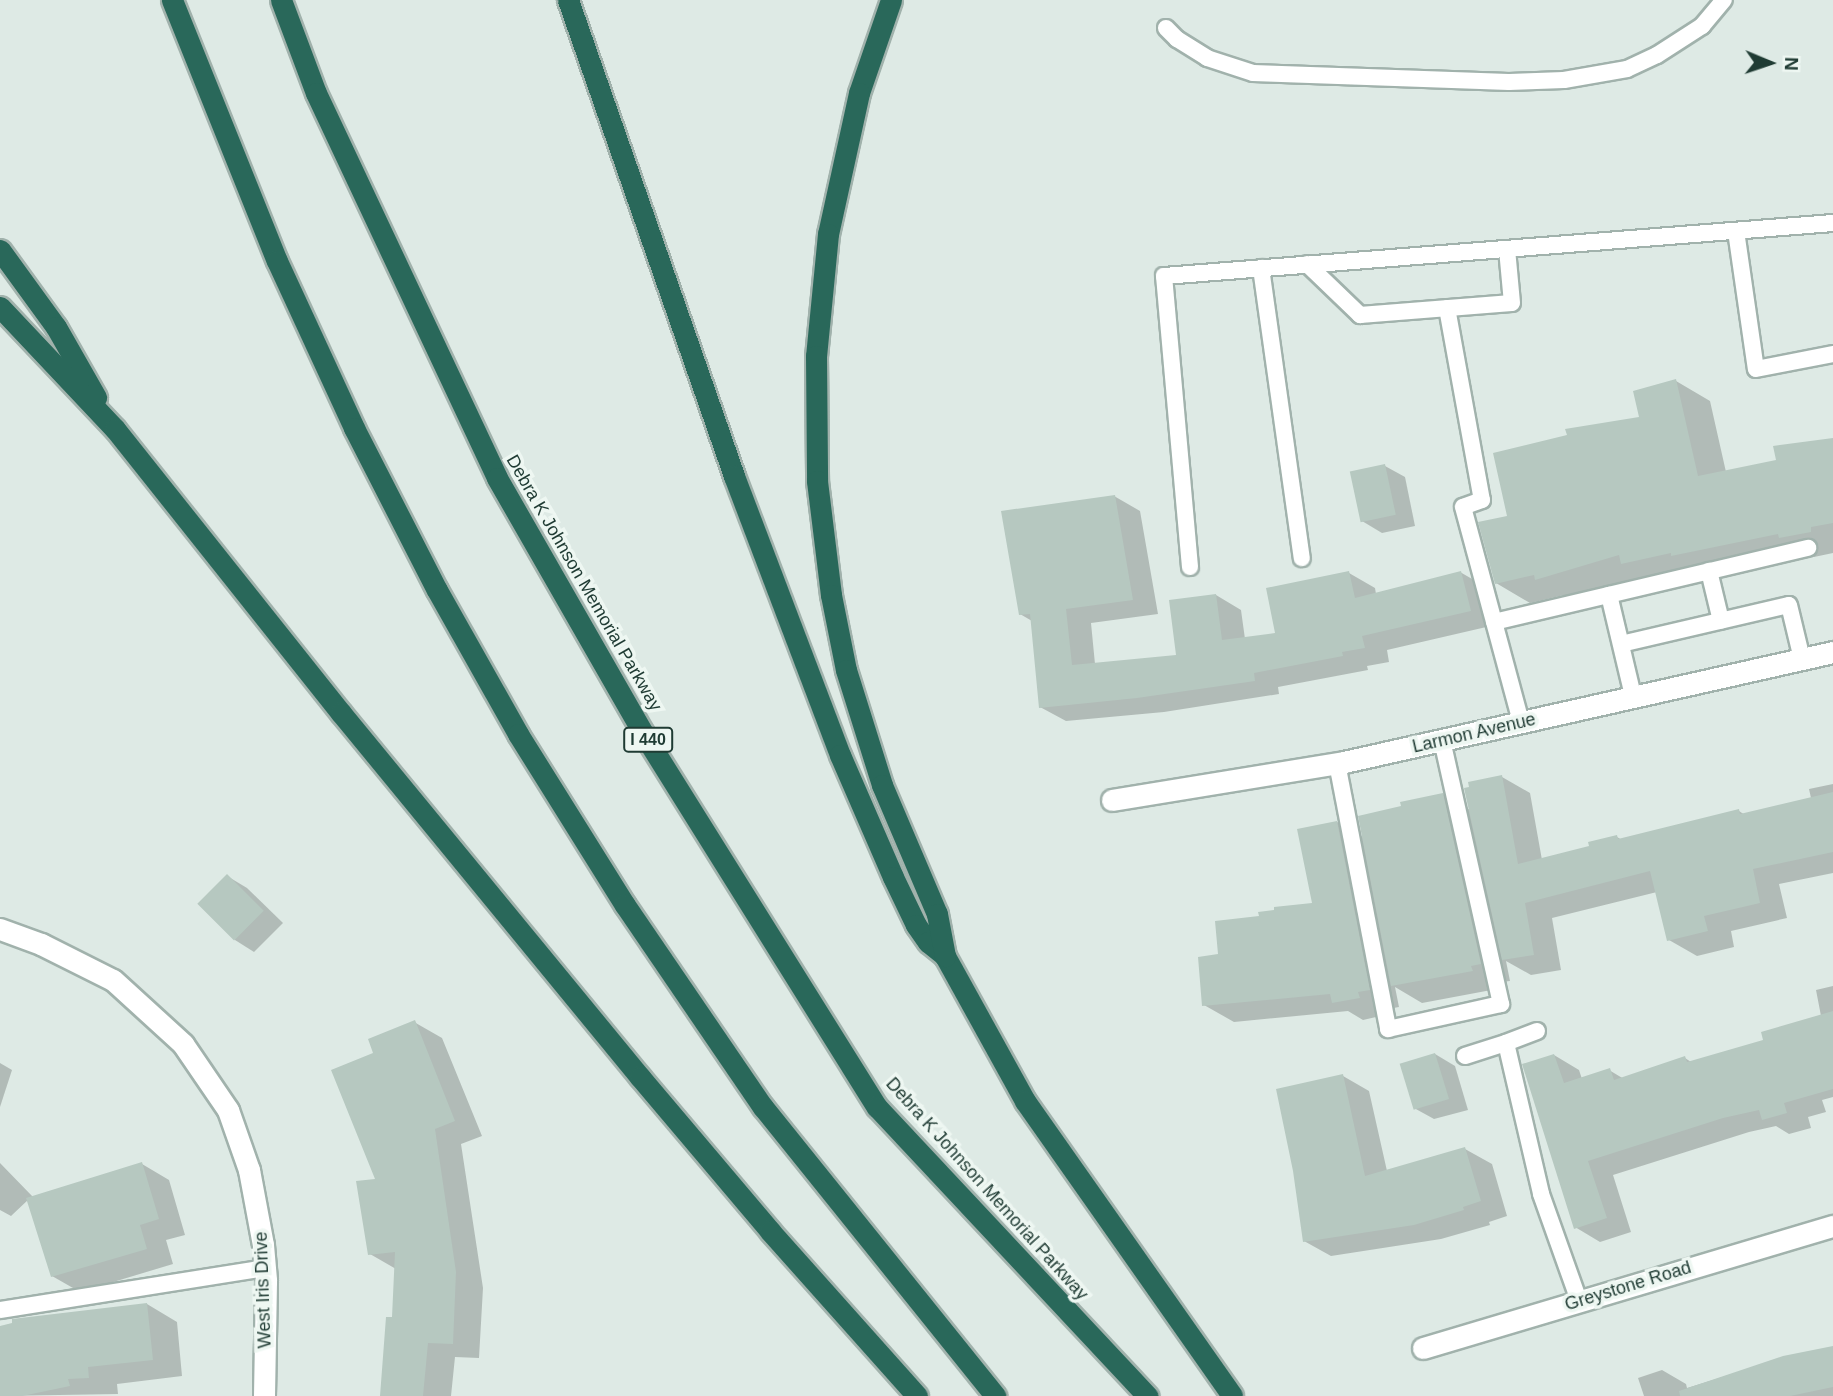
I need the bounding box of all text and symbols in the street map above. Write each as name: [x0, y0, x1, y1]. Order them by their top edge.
north arrow: [1735, 28, 1805, 98]
text: N: [1781, 57, 1802, 71]
street label: Debra K Johnson Memorial Parkway: [502, 451, 666, 715]
street label: Larmon Avenue: [1410, 708, 1538, 758]
road number: I 440: [622, 727, 674, 752]
street label: Debra K Johnson Memorial Parkway: [881, 1073, 1093, 1305]
street label: West Iris Drive: [250, 1231, 276, 1349]
street label: Greystone Road: [1562, 1257, 1694, 1315]

